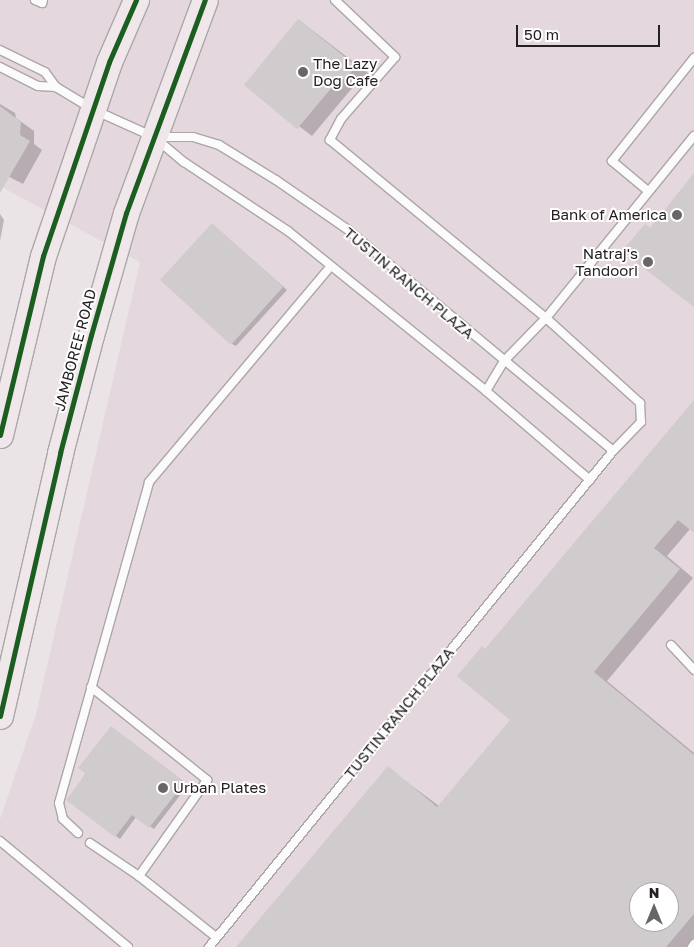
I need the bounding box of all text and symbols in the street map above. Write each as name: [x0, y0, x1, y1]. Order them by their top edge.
scale bar: [519, 15, 663, 47]
text: 50 m: [524, 25, 559, 43]
place label: The Lazy Dog Cafe: [313, 54, 378, 89]
marker: The Lazy Dog Cafe: [297, 66, 309, 78]
place label: Bank of America: [550, 206, 667, 224]
marker: Bank of America: [671, 209, 683, 221]
street label: TUSTIN RANCH PLAZA: [340, 223, 478, 343]
place label: Natraj's Tandoori: [575, 244, 638, 279]
marker: Natraj's Tandoori: [642, 256, 654, 268]
street label: JAMBOREE ROAD: [50, 287, 100, 413]
street label: TUSTIN RANCH PLAZA: [340, 644, 458, 782]
place label: Urban Plates: [173, 779, 266, 797]
marker: Urban Plates: [157, 782, 169, 794]
north arrow: [629, 882, 679, 932]
text: N: [649, 884, 659, 901]

